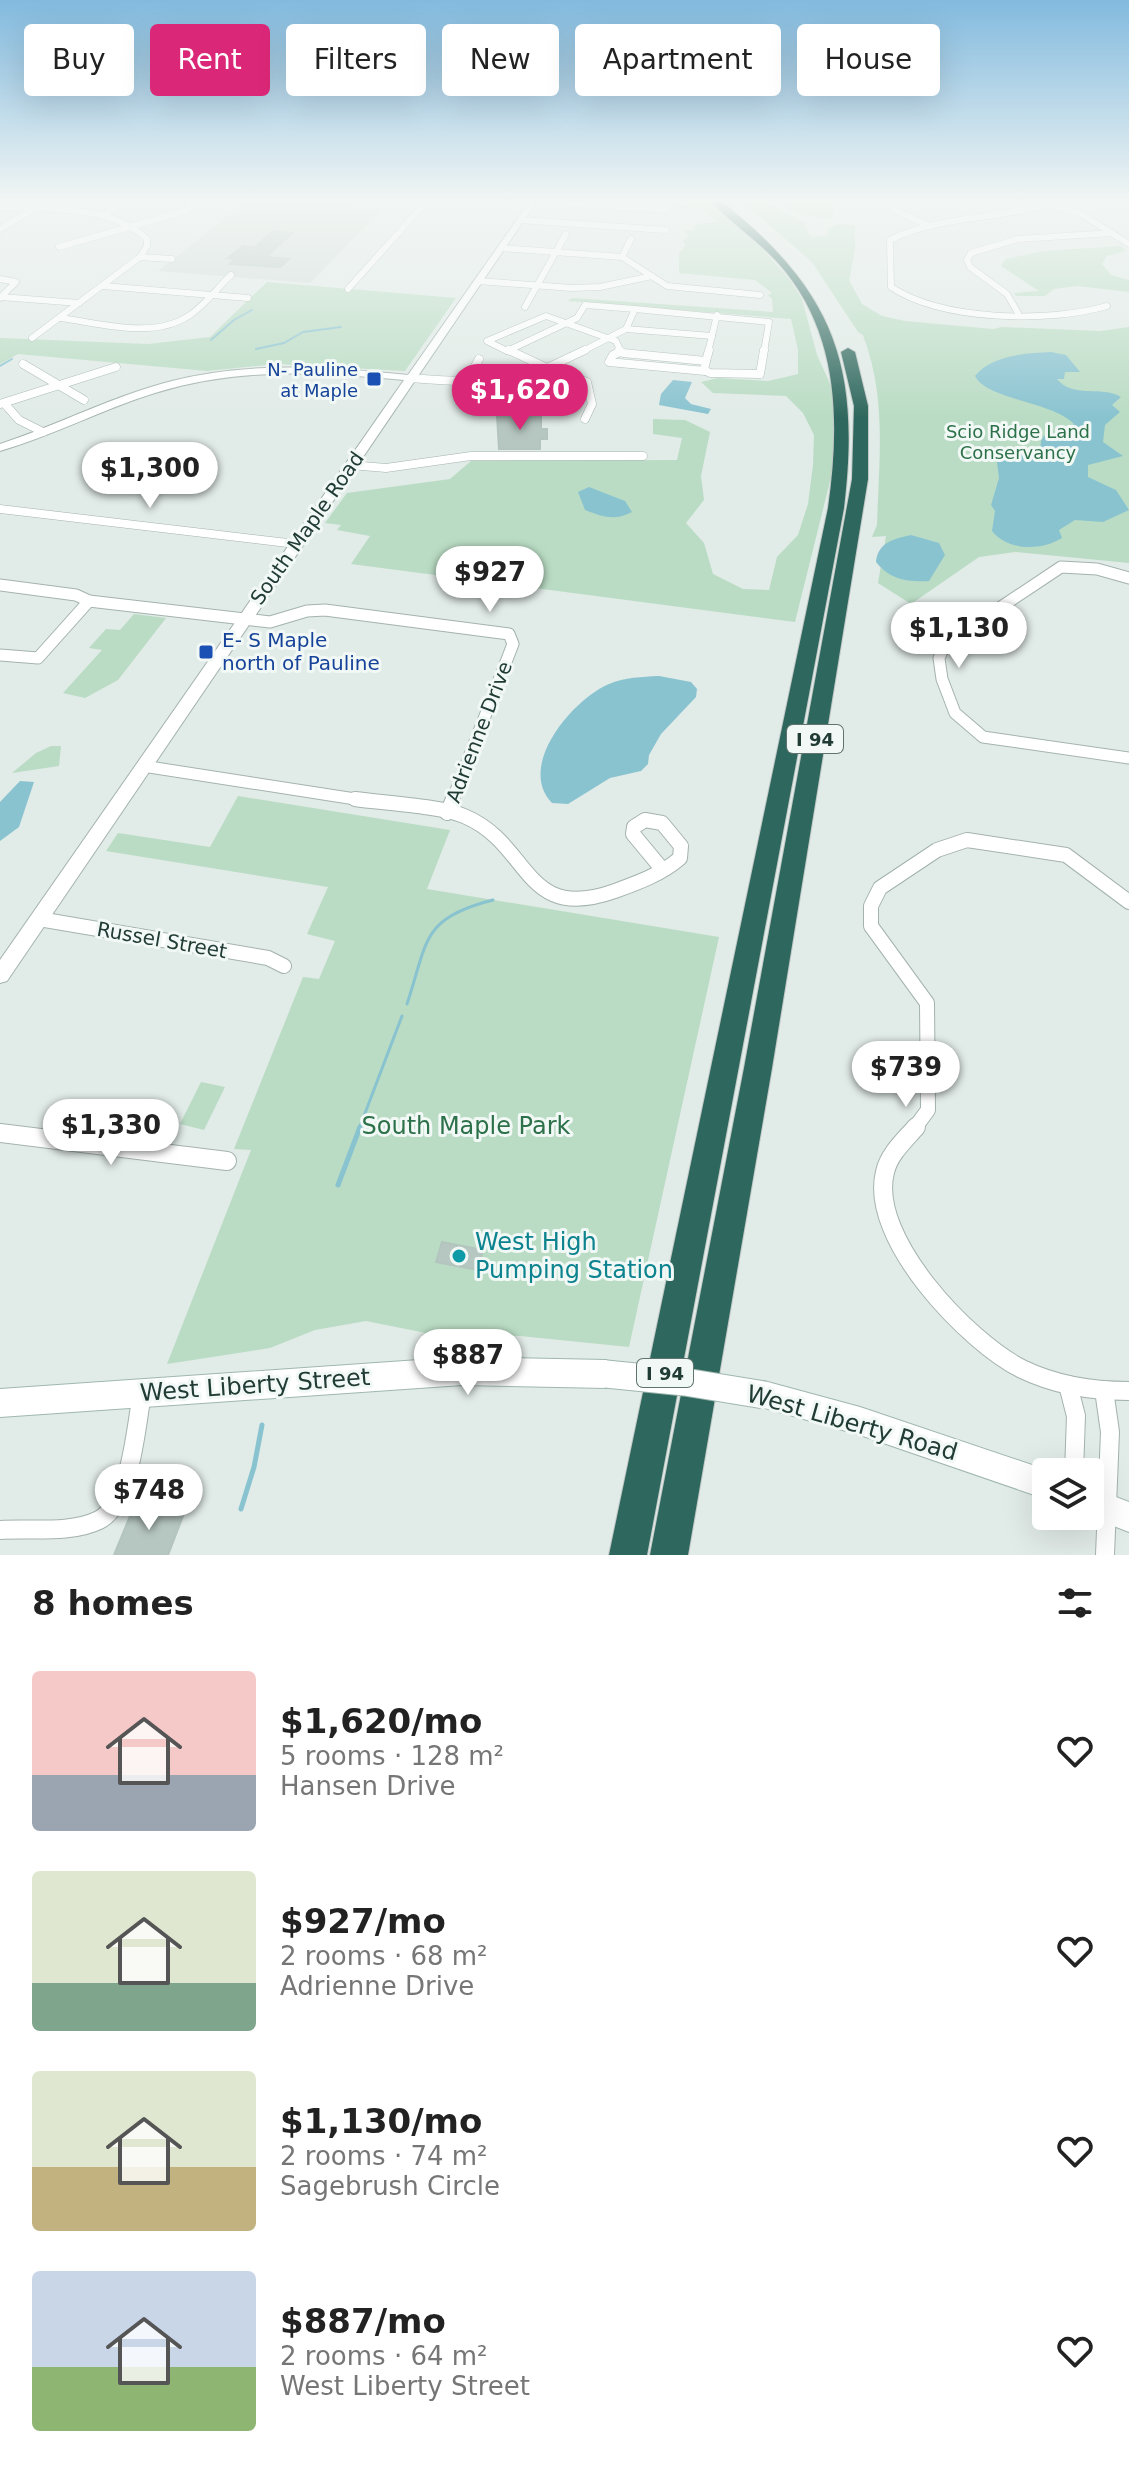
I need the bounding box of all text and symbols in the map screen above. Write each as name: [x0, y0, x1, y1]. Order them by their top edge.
chip: Buy: [24, 24, 134, 96]
chip: Rent: [150, 24, 270, 96]
chip: Filters: [286, 24, 426, 96]
chip: New: [442, 24, 559, 96]
chip: Apartment: [575, 24, 781, 96]
chip: House: [797, 24, 940, 96]
place label: N- Pauline at Maple: [267, 359, 358, 401]
pin: $1,620: [455, 364, 585, 432]
marker: N- Pauline at Maple: [365, 370, 383, 388]
text: $1,620: [470, 375, 570, 405]
park label: Scio Ridge Land Conservancy: [946, 421, 1090, 463]
pin: $1,300: [85, 442, 215, 510]
street label: South Maple Road: [245, 447, 369, 609]
text: $1,300: [100, 453, 200, 483]
pin: $927: [443, 546, 537, 614]
text: $927: [454, 557, 526, 587]
pin: $1,130: [894, 602, 1024, 670]
text: $1,130: [909, 613, 1009, 643]
place label: E- S Maple north of Pauline: [222, 628, 380, 675]
marker: E- S Maple north of Pauline: [197, 643, 215, 661]
street label: Adrienne Drive: [441, 658, 517, 806]
road number: I 94: [787, 725, 843, 753]
street label: Russel Street: [95, 917, 229, 963]
pin: $739: [859, 1041, 953, 1109]
text: $739: [870, 1052, 942, 1082]
pin: $1,330: [46, 1099, 176, 1167]
text: $1,330: [61, 1110, 161, 1140]
park label: South Maple Park: [362, 1112, 571, 1140]
place label: West High Pumping Station: [475, 1228, 673, 1284]
marker: West High Pumping Station: [450, 1247, 468, 1265]
pin: $887: [421, 1329, 515, 1397]
text: $887: [432, 1340, 504, 1370]
road number: I 94: [637, 1359, 693, 1387]
street label: West Liberty Street: [139, 1363, 371, 1407]
street label: West Liberty Road: [743, 1379, 961, 1467]
map controls: [1032, 1458, 1104, 1530]
button: layers: [1032, 1458, 1104, 1530]
pin: $748: [102, 1464, 196, 1532]
text: $748: [113, 1475, 185, 1505]
icon: filters: [1053, 1581, 1097, 1625]
text: 8 homes: [32, 1583, 194, 1623]
text: $1,620/mo: [280, 1701, 482, 1741]
icon: home: [96, 1703, 192, 1799]
icon: heart: [1053, 1729, 1097, 1773]
text: 5 rooms · 128 m²: [280, 1741, 504, 1771]
text: Hansen Drive: [280, 1771, 456, 1801]
text: $927/mo: [280, 1901, 446, 1941]
icon: home: [96, 1903, 192, 1999]
icon: heart: [1053, 1929, 1097, 1973]
text: 2 rooms · 68 m²: [280, 1941, 488, 1971]
text: Adrienne Drive: [280, 1971, 474, 2001]
text: $1,130/mo: [280, 2101, 482, 2141]
icon: home: [96, 2103, 192, 2199]
icon: heart: [1053, 2129, 1097, 2173]
text: 2 rooms · 74 m²: [280, 2141, 488, 2171]
text: Sagebrush Circle: [280, 2171, 500, 2201]
text: $887/mo: [280, 2301, 446, 2341]
icon: home: [96, 2303, 192, 2399]
icon: heart: [1053, 2329, 1097, 2373]
text: 2 rooms · 64 m²: [280, 2341, 488, 2371]
text: West Liberty Street: [280, 2371, 530, 2401]

